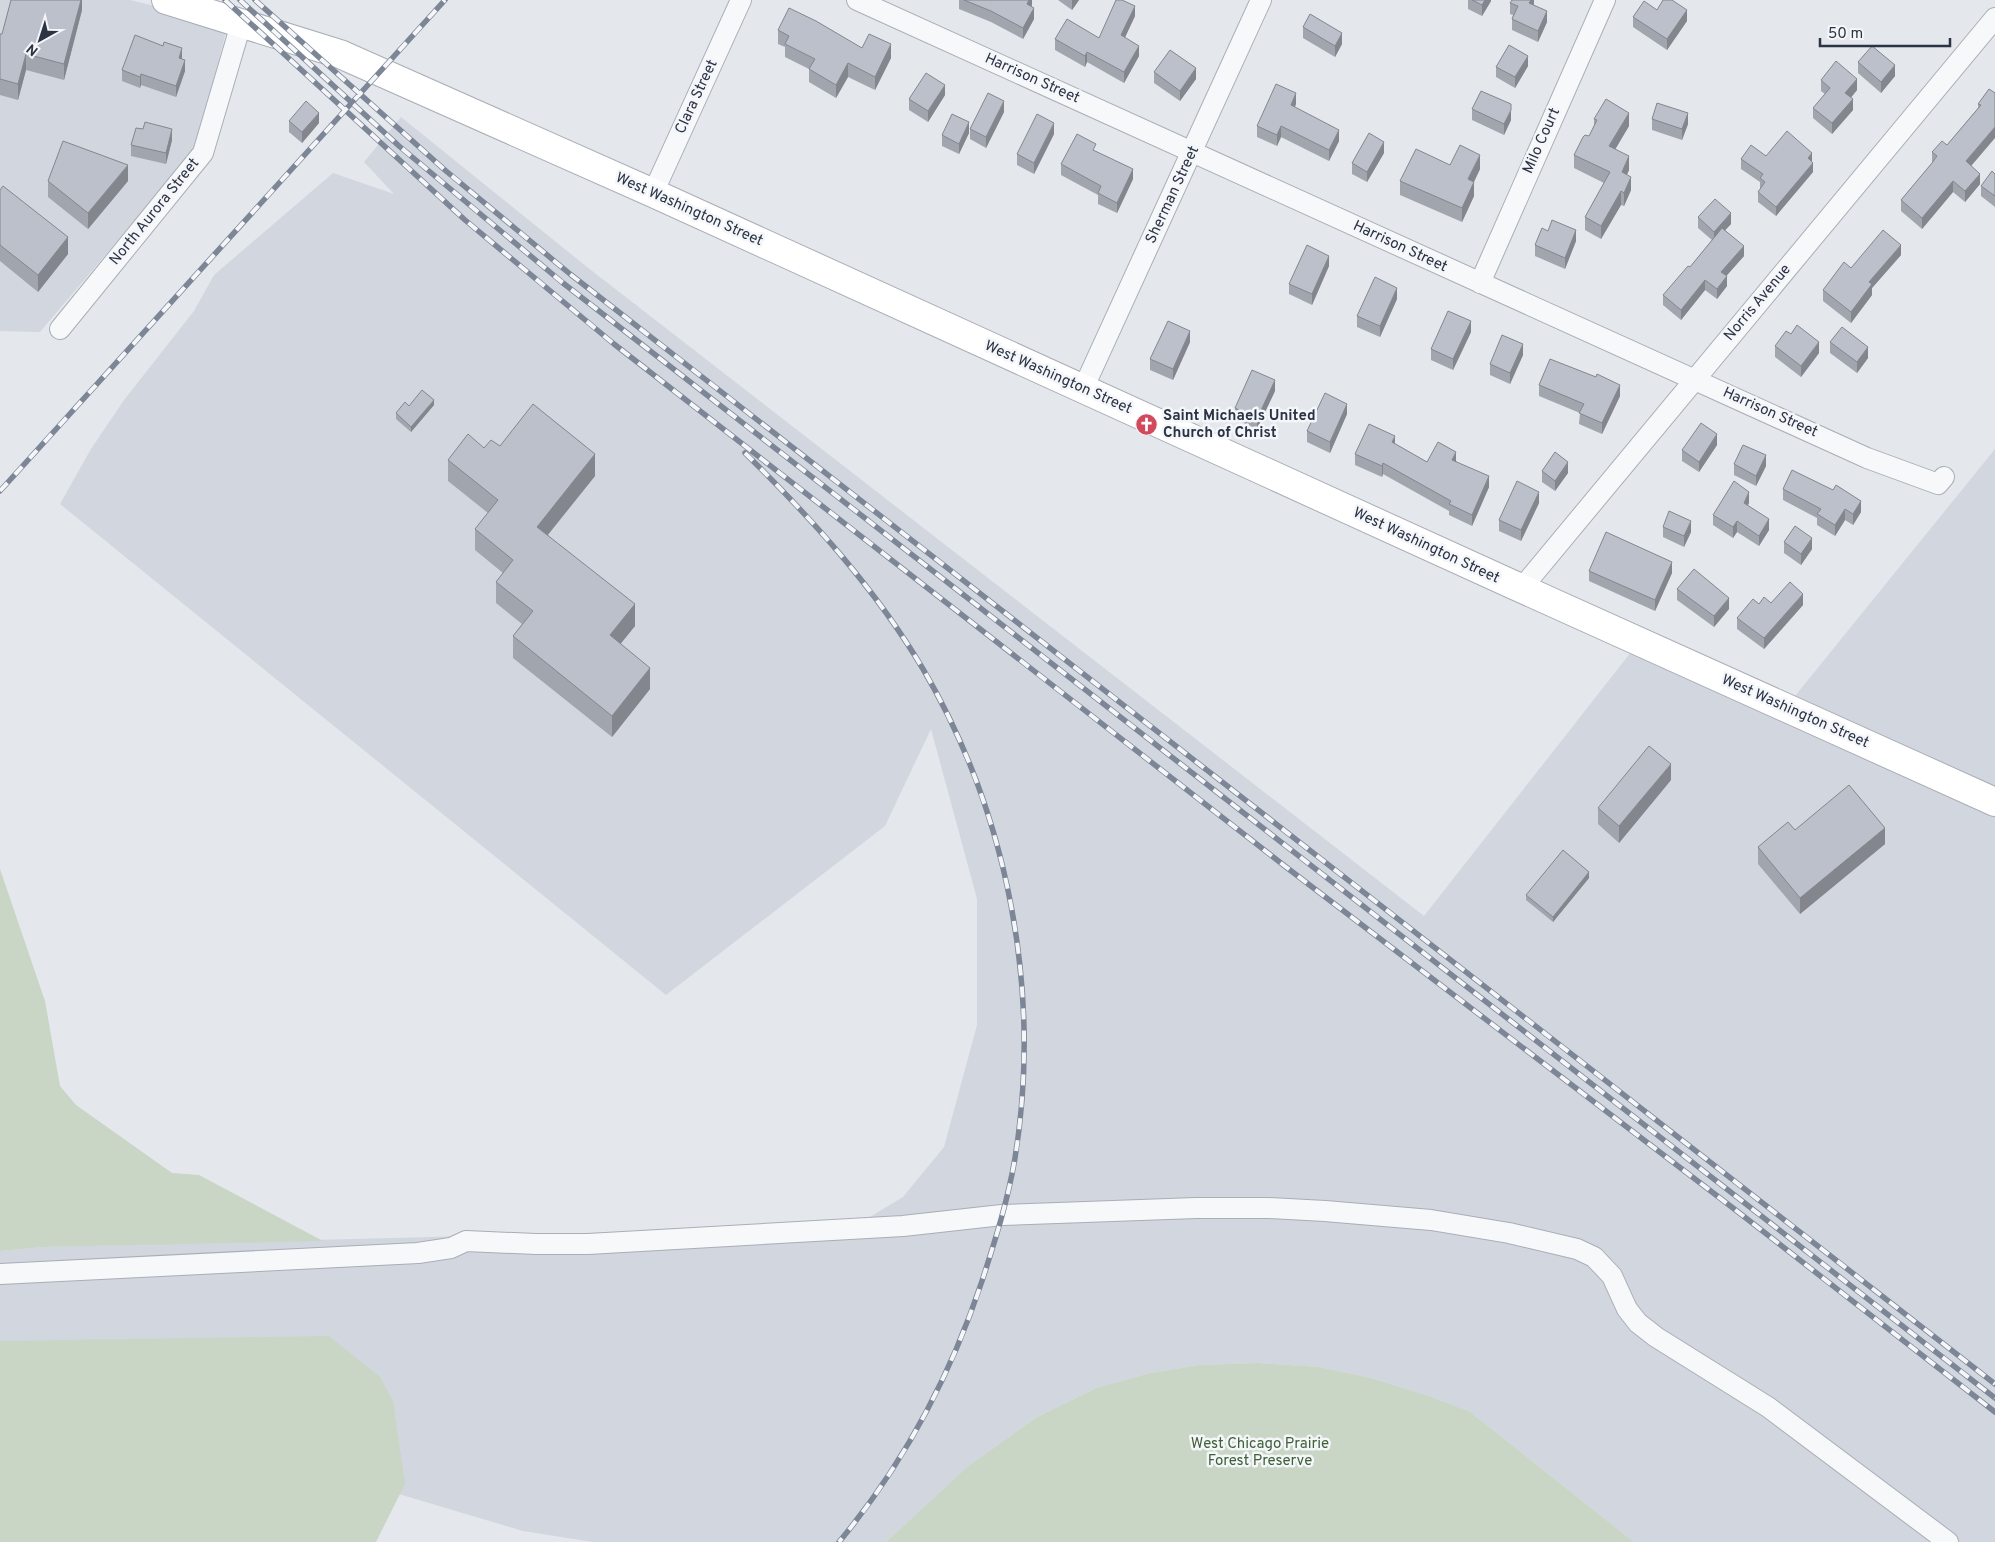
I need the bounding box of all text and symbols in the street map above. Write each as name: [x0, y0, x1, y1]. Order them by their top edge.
north arrow: [15, 15, 65, 65]
scale bar: [1820, 15, 1950, 47]
text: 50 m: [1828, 25, 1863, 44]
text: N: [24, 39, 42, 59]
street label: Harrison Street: [982, 50, 1082, 108]
street label: Clara Street: [671, 57, 723, 137]
street label: Milo Court: [1519, 105, 1565, 177]
street label: Sherman Street: [1142, 143, 1204, 247]
street label: North Aurora Street: [106, 155, 204, 269]
street label: West Washington Street: [612, 169, 766, 251]
street label: Harrison Street: [1350, 217, 1450, 277]
street label: Norris Avenue: [1720, 261, 1796, 345]
street label: West Washington Street: [981, 337, 1135, 419]
street label: Harrison Street: [1720, 384, 1820, 442]
place label: Saint Michaels United Church of Christ: [1163, 407, 1316, 443]
church icon: Saint Michaels United Church of Christ: [1135, 413, 1159, 437]
street label: West Washington Street: [1350, 504, 1502, 588]
street label: West Washington Street: [1718, 671, 1872, 753]
park label: West Chicago Prairie Forest Preserve: [1191, 1435, 1329, 1471]

